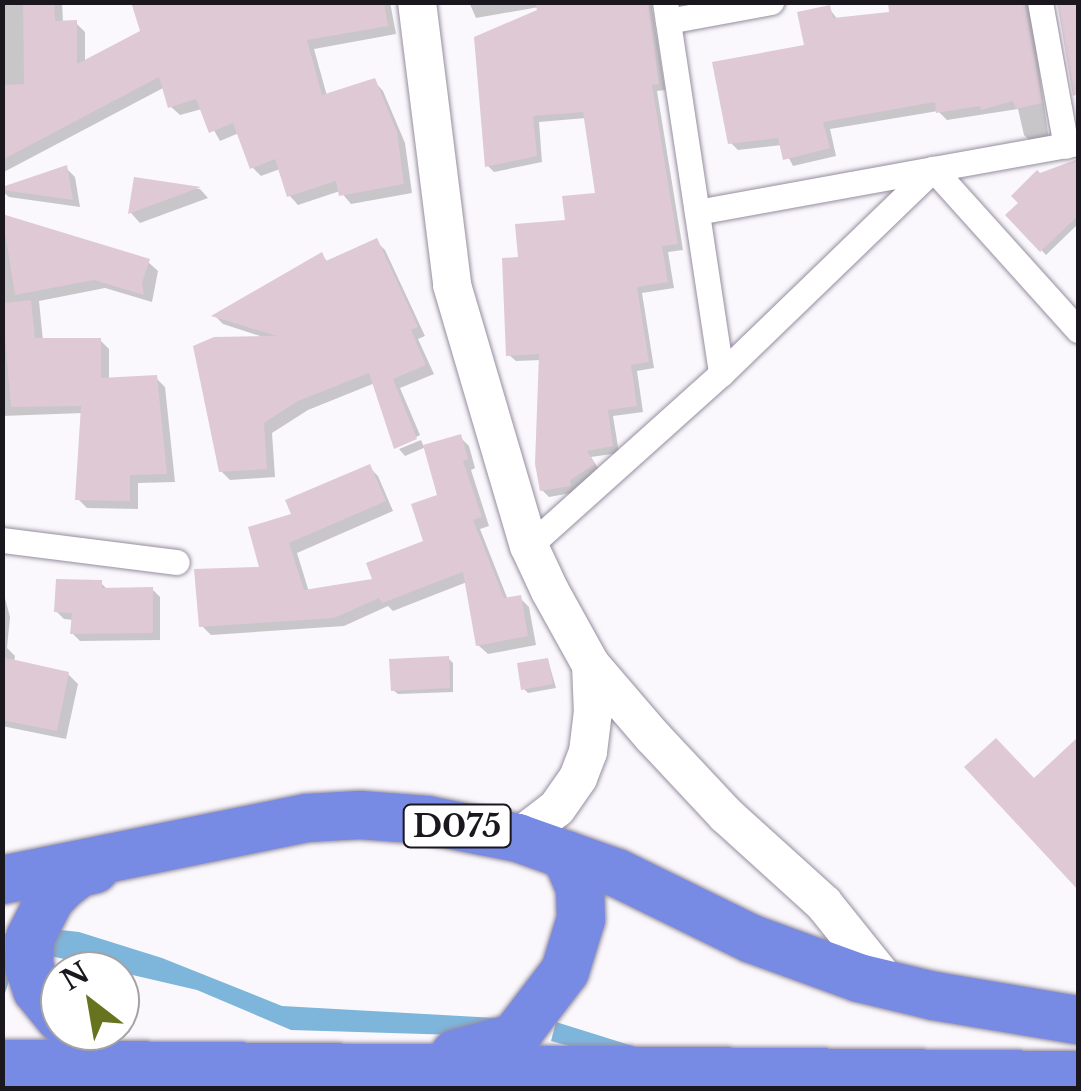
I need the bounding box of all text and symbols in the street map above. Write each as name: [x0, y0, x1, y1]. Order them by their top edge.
road number: D075: [402, 799, 512, 853]
north arrow: [40, 951, 140, 1051]
text: N: [55, 955, 96, 998]

